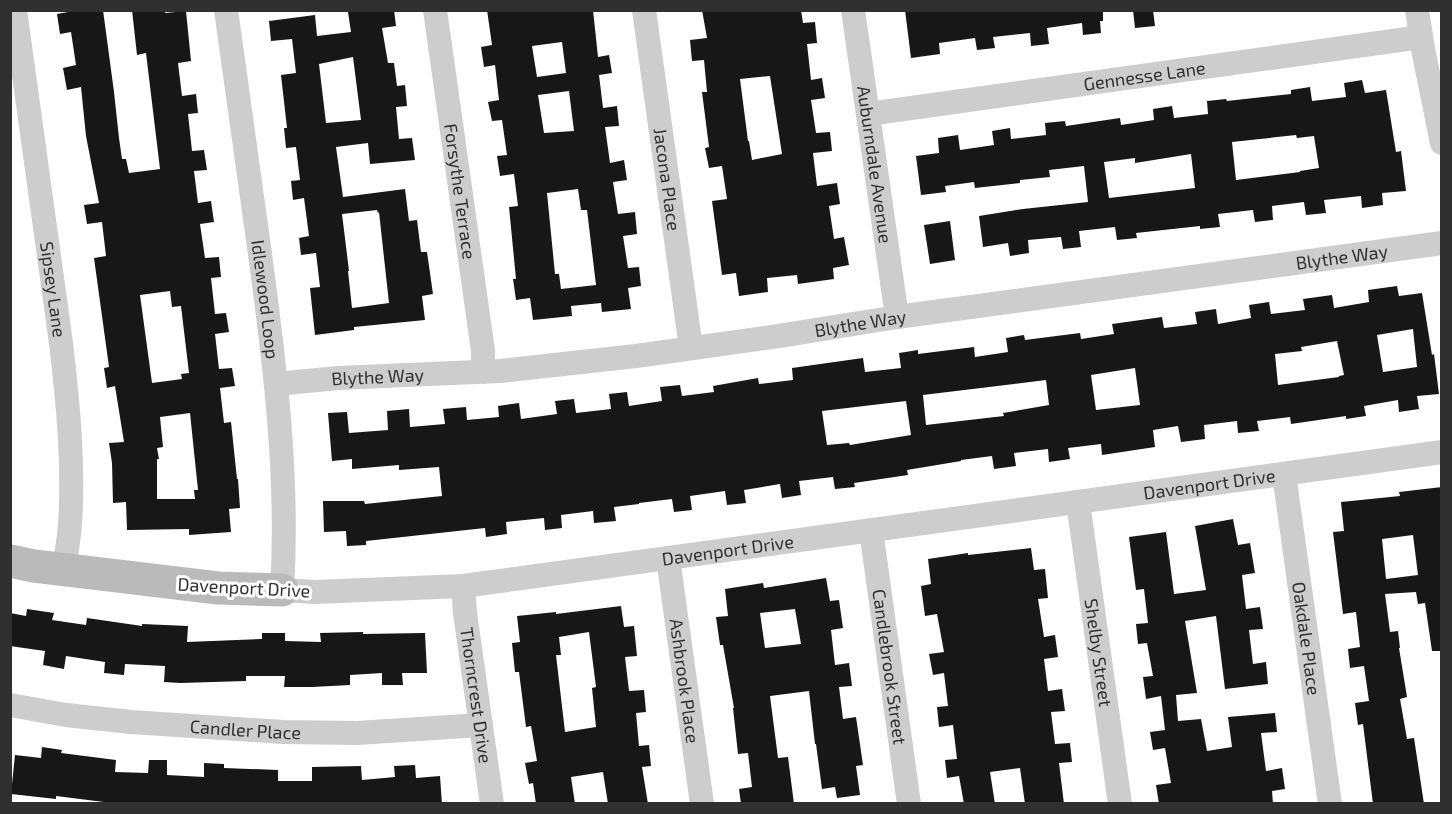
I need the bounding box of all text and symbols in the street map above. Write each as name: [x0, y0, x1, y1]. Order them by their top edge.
street label: Gennesse Lane: [1082, 56, 1207, 95]
street label: Auburndale Avenue: [853, 84, 897, 245]
street label: Forsythe Terrace: [440, 122, 481, 261]
street label: Jacona Place: [650, 127, 686, 232]
street label: Idlewood Loop: [247, 238, 284, 360]
street label: Blythe Way: [1294, 239, 1390, 274]
street label: Sipsey Lane: [36, 240, 71, 339]
street label: Blythe Way: [813, 305, 908, 341]
street label: Blythe Way: [330, 363, 425, 390]
street label: Davenport Drive: [1142, 464, 1277, 504]
street label: Davenport Drive: [660, 530, 795, 570]
street label: Davenport Drive: [177, 573, 311, 601]
street label: Oakdale Place: [1288, 580, 1326, 697]
street label: Candlebrook Street: [868, 588, 912, 746]
street label: Shelby Street: [1081, 597, 1117, 708]
street label: Ashbrook Place: [665, 617, 704, 745]
street label: Thorncrest Drive: [456, 626, 497, 765]
street label: Candler Place: [189, 715, 301, 743]

